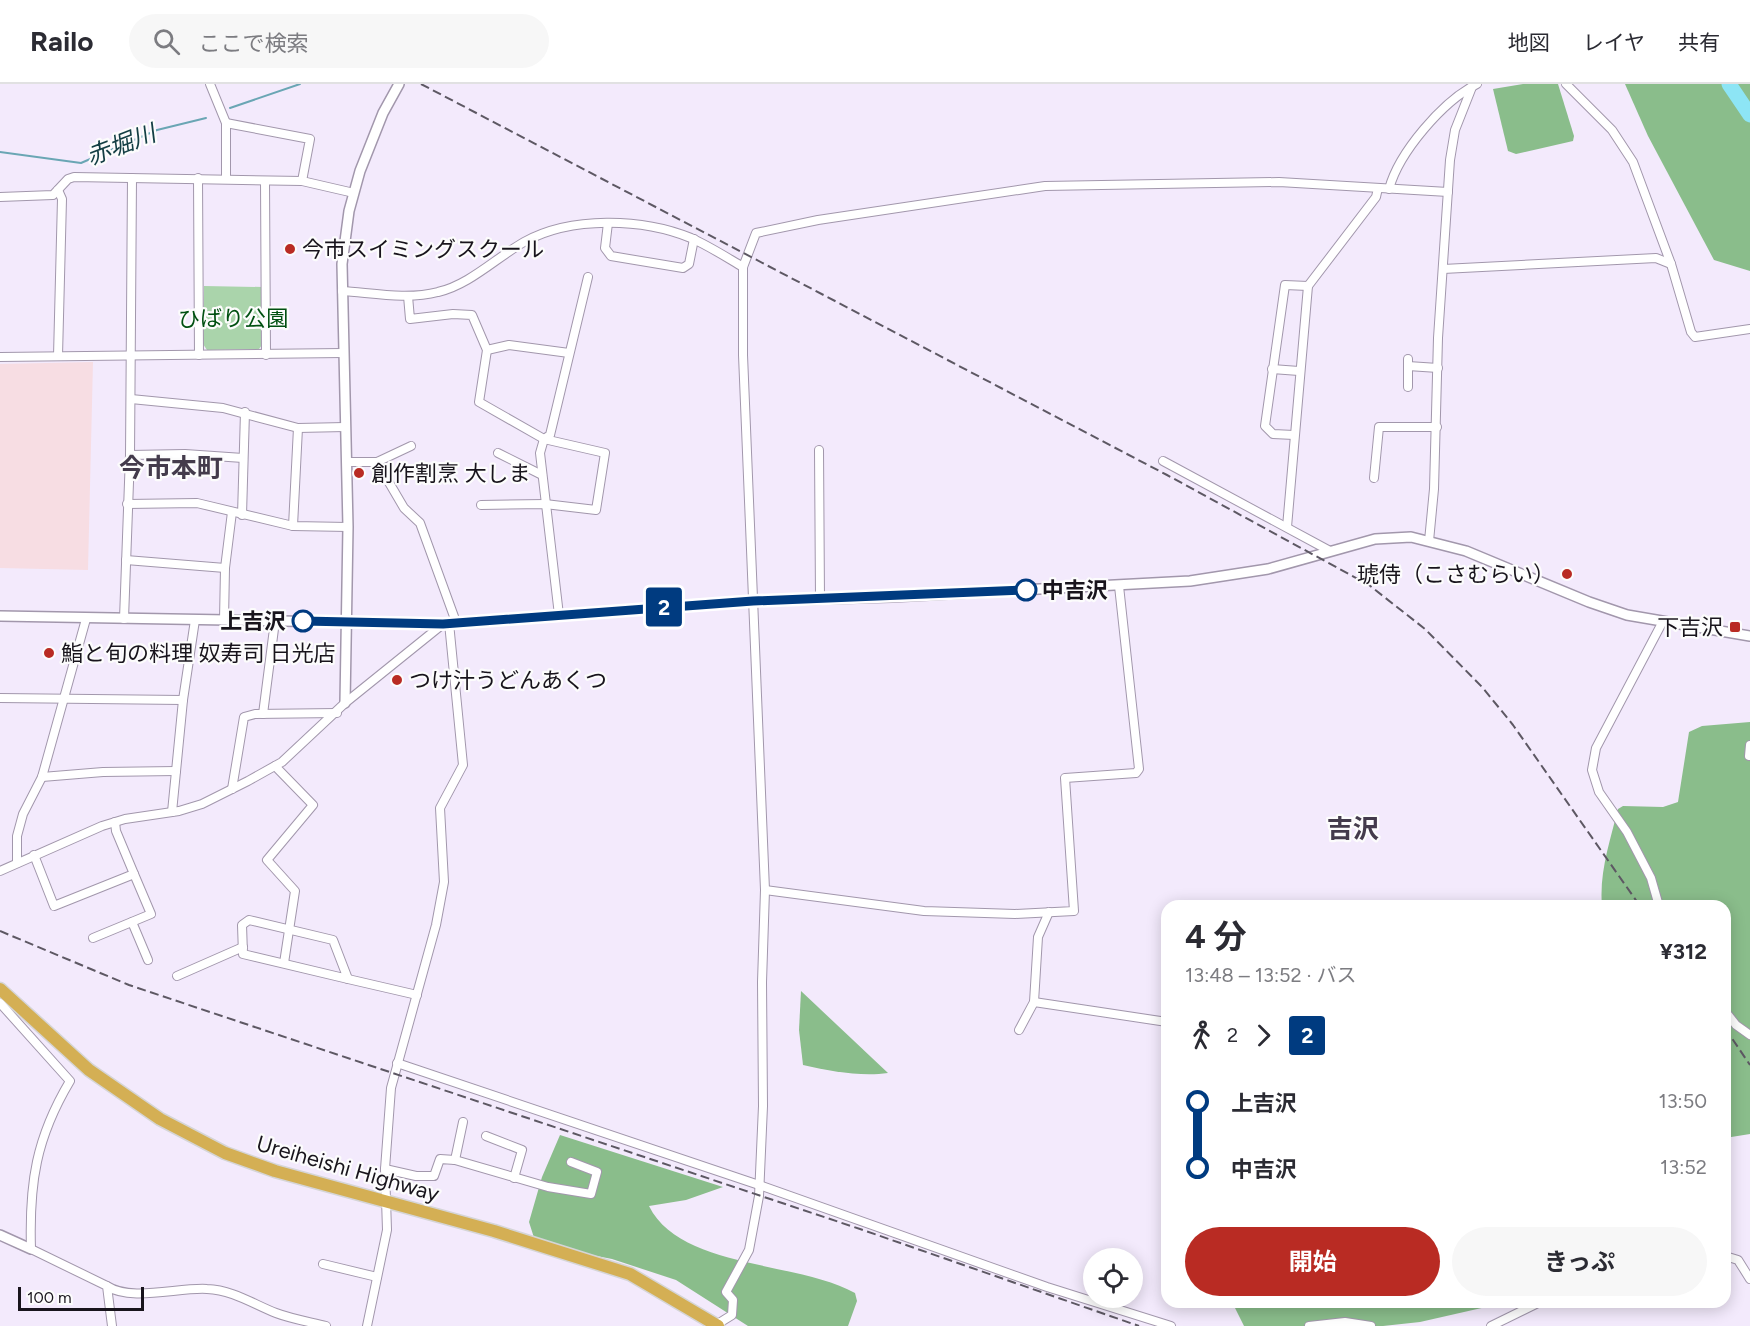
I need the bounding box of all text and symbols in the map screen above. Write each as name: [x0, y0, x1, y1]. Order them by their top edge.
search box: [129, 14, 549, 68]
text: Railo: [30, 24, 93, 58]
icon: search: [150, 25, 183, 58]
text: ここで検索: [198, 30, 309, 57]
text: 地図: [1508, 30, 1550, 55]
text: レイヤ: [1583, 30, 1645, 55]
text: 共有: [1678, 30, 1720, 55]
water label: 赤堀川: [82, 117, 162, 171]
place label: 今市スイミングスクール: [302, 236, 544, 263]
marker: 今市スイミングスクール: [283, 242, 297, 256]
park label: ひばり公園: [178, 305, 288, 332]
district label: 今市本町: [119, 452, 223, 484]
place label: 創作割烹 大しま: [371, 460, 530, 487]
marker: 創作割烹 大しま: [352, 466, 366, 480]
place label: 琥侍（こさむらい）: [1357, 561, 1555, 588]
marker: 琥侍（こさむらい）: [1560, 567, 1574, 581]
place label: 中吉沢: [1042, 577, 1108, 604]
marker: 中吉沢: [1015, 579, 1037, 601]
line badge: 2: [644, 588, 684, 626]
text: 2: [658, 595, 670, 620]
place label: 上吉沢: [220, 608, 286, 635]
marker: 上吉沢: [292, 610, 314, 632]
place label: 下吉沢: [1657, 614, 1723, 641]
marker: 下吉沢: [1728, 620, 1742, 634]
place label: 鮨と旬の料理 奴寿司 日光店: [61, 640, 336, 667]
marker: 鮨と旬の料理 奴寿司 日光店: [42, 646, 56, 660]
place label: つけ汁うどんあくつ: [409, 667, 607, 694]
marker: つけ汁うどんあくつ: [390, 673, 404, 687]
district label: 吉沢: [1327, 813, 1379, 845]
text: 4 分: [1185, 917, 1247, 956]
text: ¥312: [1660, 938, 1707, 965]
text: 13:48 – 13:52 · バス: [1185, 963, 1357, 987]
icon: walk: [1185, 1019, 1218, 1052]
icon: forward: [1247, 1019, 1280, 1052]
text: 2: [1227, 1023, 1238, 1047]
text: 2: [1301, 1023, 1313, 1048]
text: 13:50: [1658, 1089, 1707, 1113]
text: 上吉沢: [1231, 1090, 1297, 1117]
street label: Ureiheishi Highway: [253, 1129, 443, 1208]
text: 13:52: [1660, 1155, 1707, 1179]
text: 中吉沢: [1231, 1156, 1297, 1183]
button: 開始: [1185, 1227, 1440, 1296]
button: きっぷ: [1452, 1227, 1707, 1296]
map controls: [1083, 1248, 1143, 1308]
button: locate: [1083, 1248, 1143, 1308]
scale bar: [18, 1284, 144, 1312]
text: 100 m: [27, 1288, 72, 1307]

